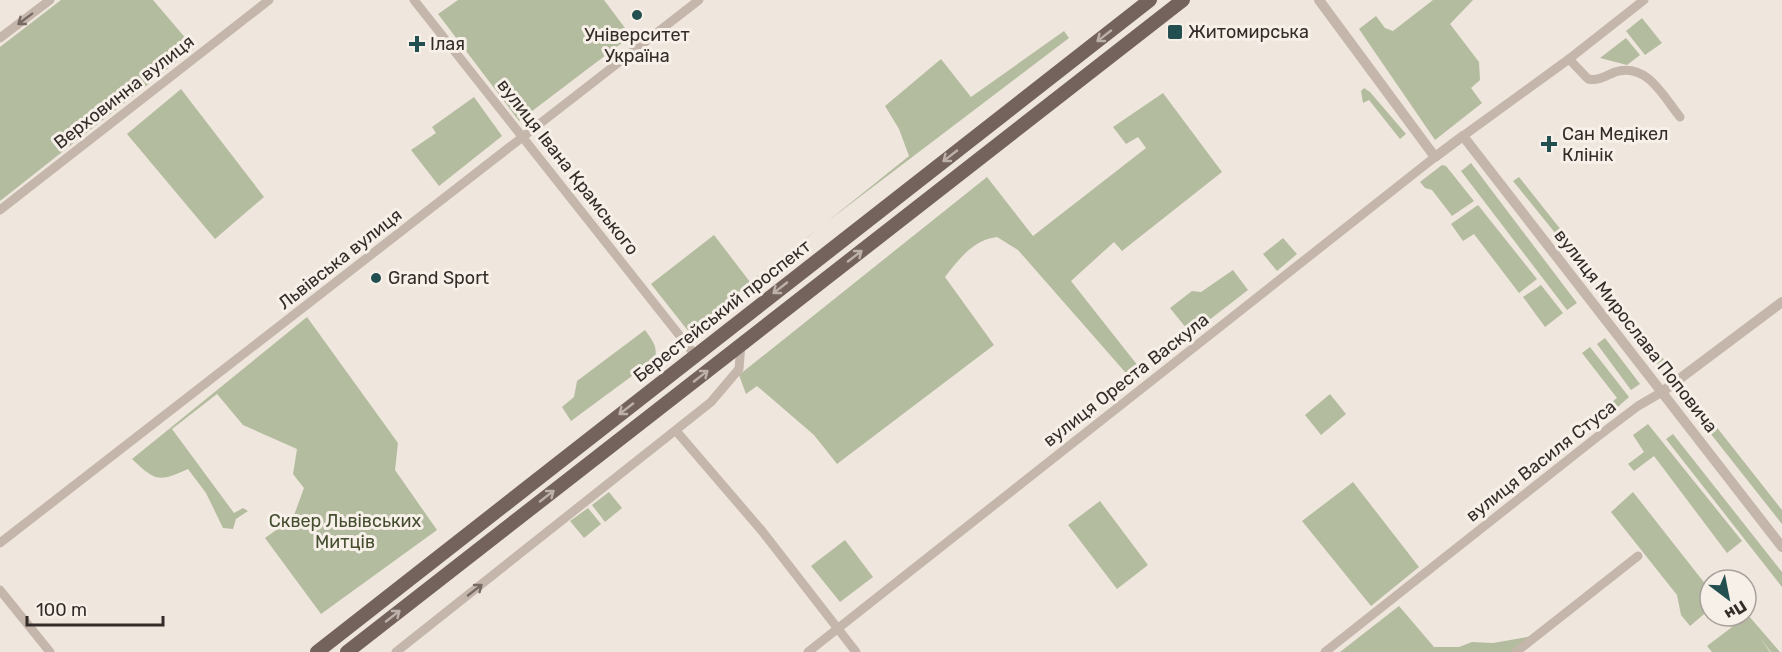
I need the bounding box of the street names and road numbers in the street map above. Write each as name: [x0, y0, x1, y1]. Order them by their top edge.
street label: Верховинна вулиця: [49, 30, 199, 154]
street label: вулиця Івана Крамського: [492, 75, 644, 259]
street label: Львівська вулиця: [274, 204, 406, 314]
street label: вулиця Мирослава Поповича: [1550, 225, 1722, 437]
street label: Берестейський проспект: [629, 235, 815, 387]
street label: вулиця Ореста Васкула: [1039, 309, 1213, 451]
street label: вулиця Василя Стуса: [1462, 396, 1620, 526]

